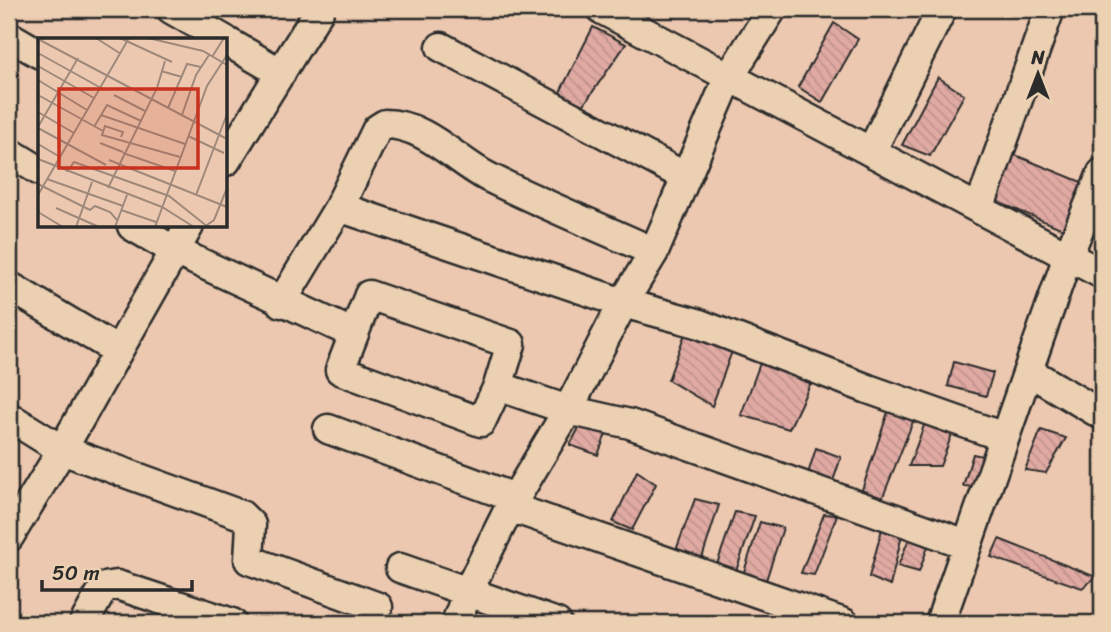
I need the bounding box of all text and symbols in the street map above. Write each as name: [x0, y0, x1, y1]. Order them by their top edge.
inset map: [38, 38, 228, 228]
north arrow: [1002, 38, 1072, 108]
text: N: [1030, 41, 1045, 74]
scale bar: [42, 548, 192, 592]
text: 50 m: [52, 554, 100, 592]

